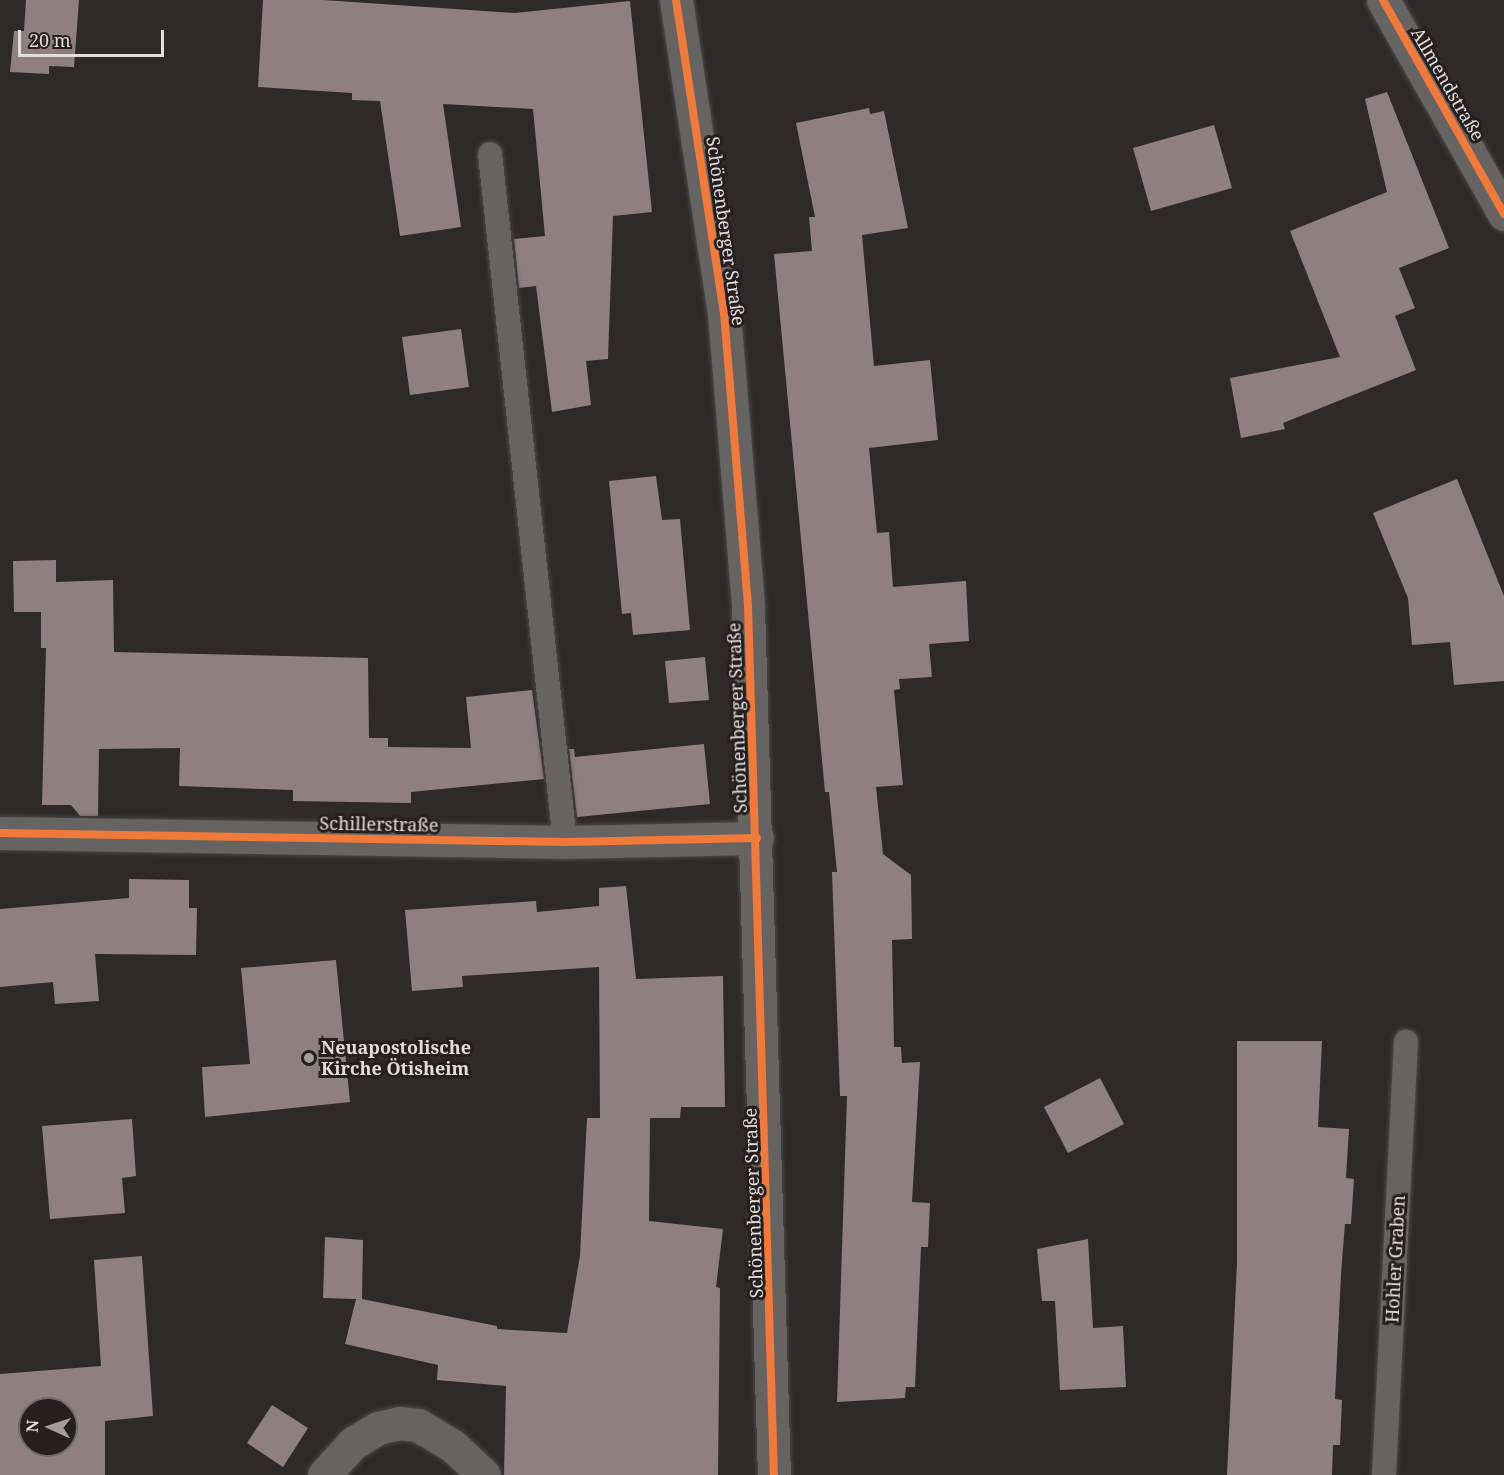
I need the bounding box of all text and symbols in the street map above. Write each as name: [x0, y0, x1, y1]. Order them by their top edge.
scale bar: [21, 18, 166, 56]
street label: Allmendstraße: [1407, 24, 1489, 144]
text: 20 m: [29, 28, 71, 52]
street label: Schönenberger Straße: [702, 135, 750, 327]
street label: Schönenberger Straße: [723, 622, 751, 814]
street label: Schillerstraße: [319, 812, 439, 836]
place label: Neuapostolische Kirche Ötisheim: [321, 1037, 471, 1080]
marker: Neuapostolische Kirche Ötisheim: [302, 1051, 316, 1065]
street label: Schönenberger Straße: [739, 1107, 767, 1299]
street label: Hohler Graben: [1381, 1195, 1409, 1323]
north arrow: [18, 1397, 78, 1457]
text: N: [21, 1419, 43, 1433]

